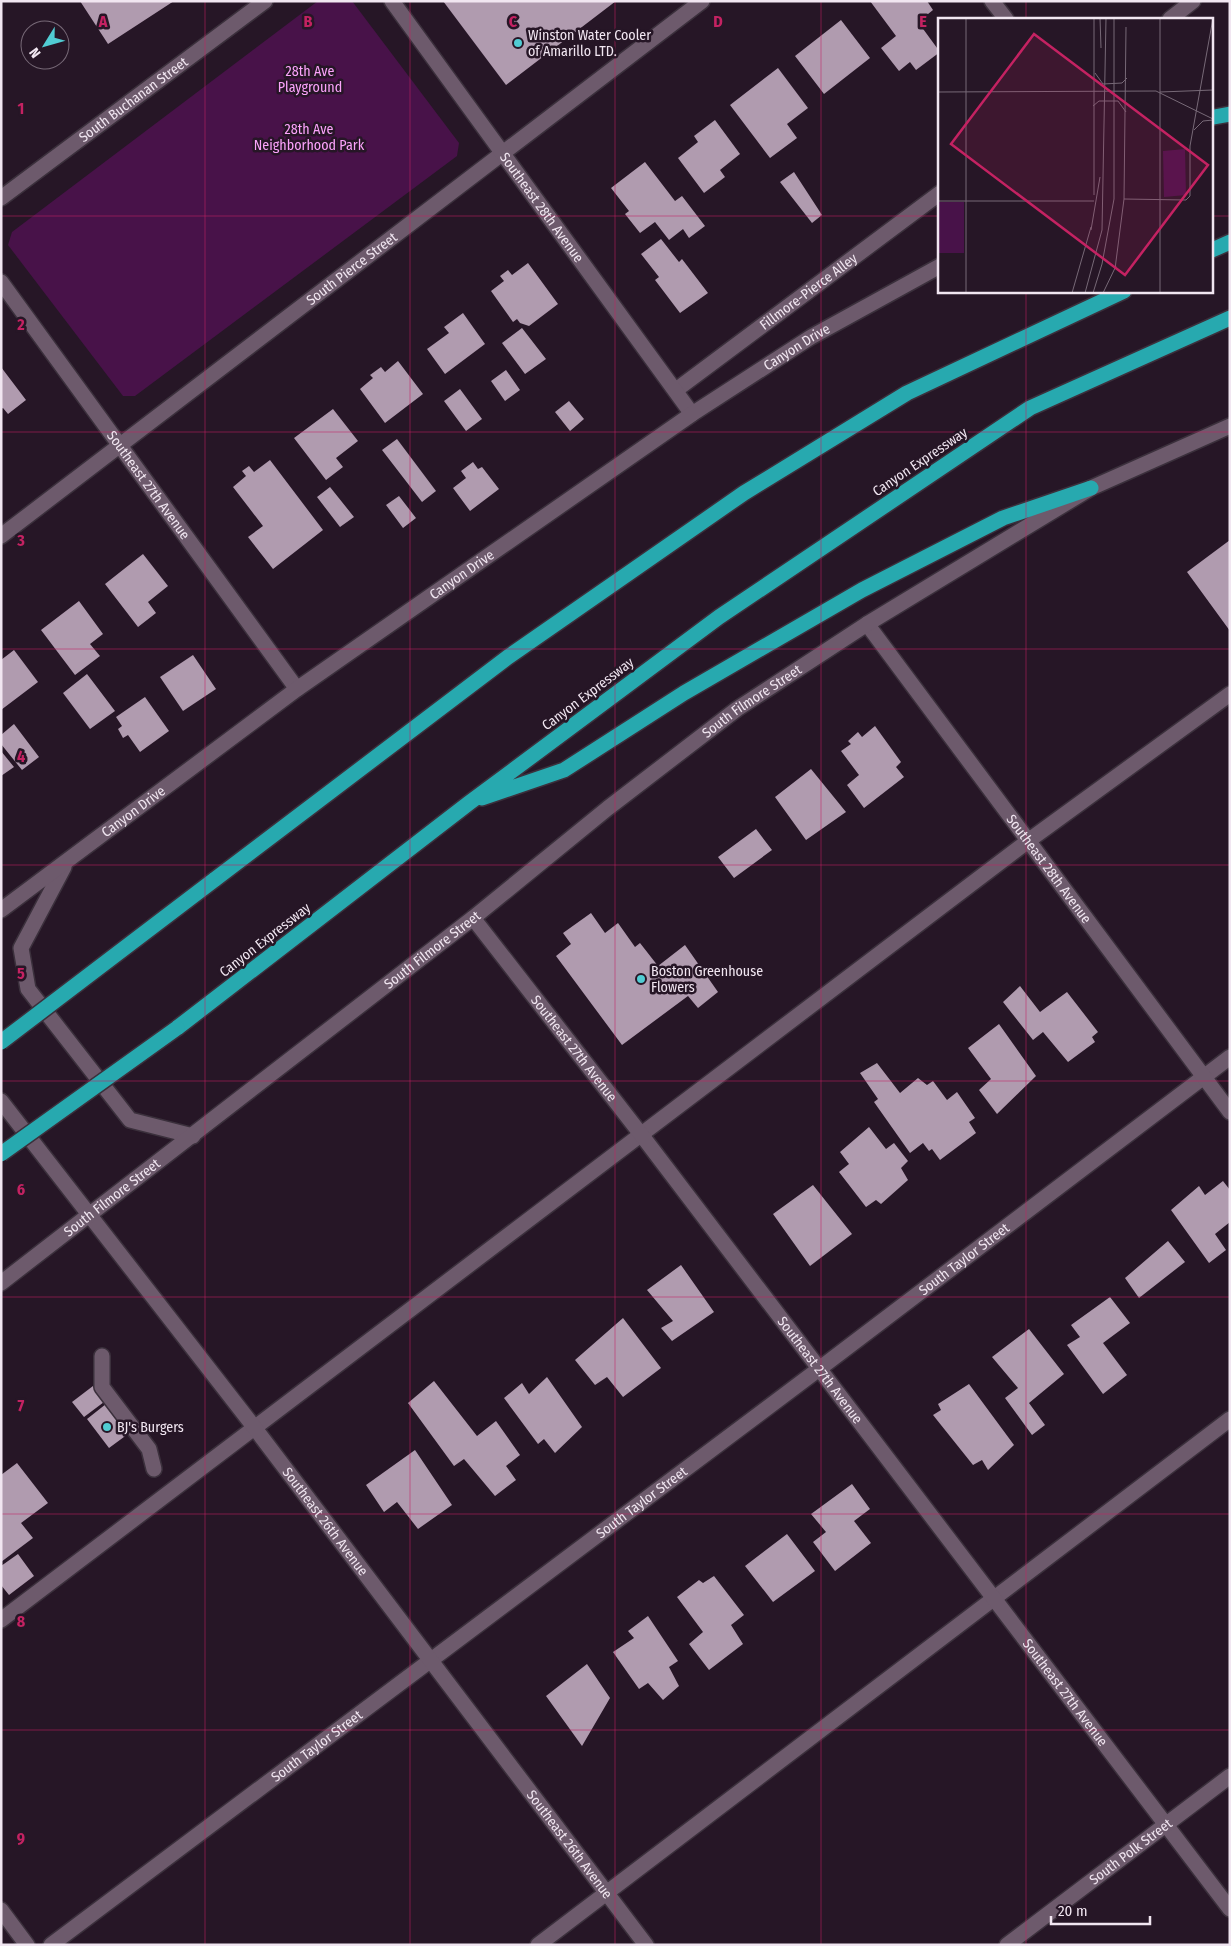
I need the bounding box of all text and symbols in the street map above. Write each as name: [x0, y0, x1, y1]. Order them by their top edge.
text: A: [98, 12, 108, 31]
text: B: [304, 12, 313, 31]
text: C: [509, 12, 518, 31]
text: D: [713, 12, 723, 31]
text: E: [919, 12, 927, 31]
inset map: [938, 18, 1214, 292]
north arrow: [20, 20, 70, 70]
place label: Winston Water Cooler of Amarillo LTD.: [528, 27, 651, 60]
marker: Winston Water Cooler of Amarillo LTD.: [512, 37, 524, 49]
text: N: [26, 44, 44, 61]
street label: South Buchanan Street: [75, 53, 191, 145]
park label: 28th Ave Playground: [278, 63, 342, 96]
text: 1: [18, 99, 24, 118]
park label: 28th Ave Neighborhood Park: [254, 121, 365, 154]
street label: Southeast 28th Avenue: [496, 149, 587, 266]
street label: South Pierce Street: [303, 228, 401, 308]
street label: Fillmore-Pierce Alley: [756, 249, 861, 333]
text: 2: [16, 315, 25, 334]
street label: Canyon Drive: [760, 320, 833, 374]
street label: Canyon Expressway: [869, 424, 971, 500]
street label: Southeast 27th Avenue: [103, 427, 194, 543]
text: 3: [16, 531, 25, 550]
street label: Canyon Drive: [426, 546, 497, 603]
street label: Canyon Expressway: [539, 654, 638, 734]
street label: South Filmore Street: [699, 661, 805, 741]
text: 4: [17, 747, 25, 766]
street label: Canyon Drive: [98, 782, 168, 841]
street label: Southeast 28th Avenue: [1003, 811, 1095, 927]
street label: Canyon Expressway: [216, 899, 314, 981]
street label: South Filmore Street: [381, 907, 484, 992]
place label: Boston Greenhouse Flowers: [651, 963, 763, 996]
text: 5: [17, 964, 25, 983]
marker: Boston Greenhouse Flowers: [635, 973, 647, 985]
street label: Southeast 27th Avenue: [528, 992, 621, 1105]
street label: South Filmore Street: [60, 1155, 164, 1240]
text: 6: [17, 1180, 25, 1199]
street label: South Taylor Street: [915, 1219, 1013, 1299]
street label: Southeast 27th Avenue: [774, 1313, 866, 1427]
text: 7: [18, 1396, 25, 1415]
place label: BJ's Burgers: [117, 1419, 184, 1436]
marker: BJ's Burgers: [101, 1421, 113, 1433]
street label: South Taylor Street: [593, 1462, 691, 1542]
street label: Southeast 26th Avenue: [279, 1464, 372, 1579]
text: 8: [17, 1612, 26, 1631]
street label: Southeast 27th Avenue: [1019, 1635, 1112, 1749]
street label: South Taylor Street: [268, 1706, 366, 1785]
street label: Southeast 26th Avenue: [523, 1787, 616, 1902]
street label: South Polk Street: [1086, 1814, 1176, 1888]
text: 9: [17, 1829, 25, 1848]
scale bar: [1051, 1894, 1150, 1926]
text: 20 m: [1058, 1902, 1088, 1920]

